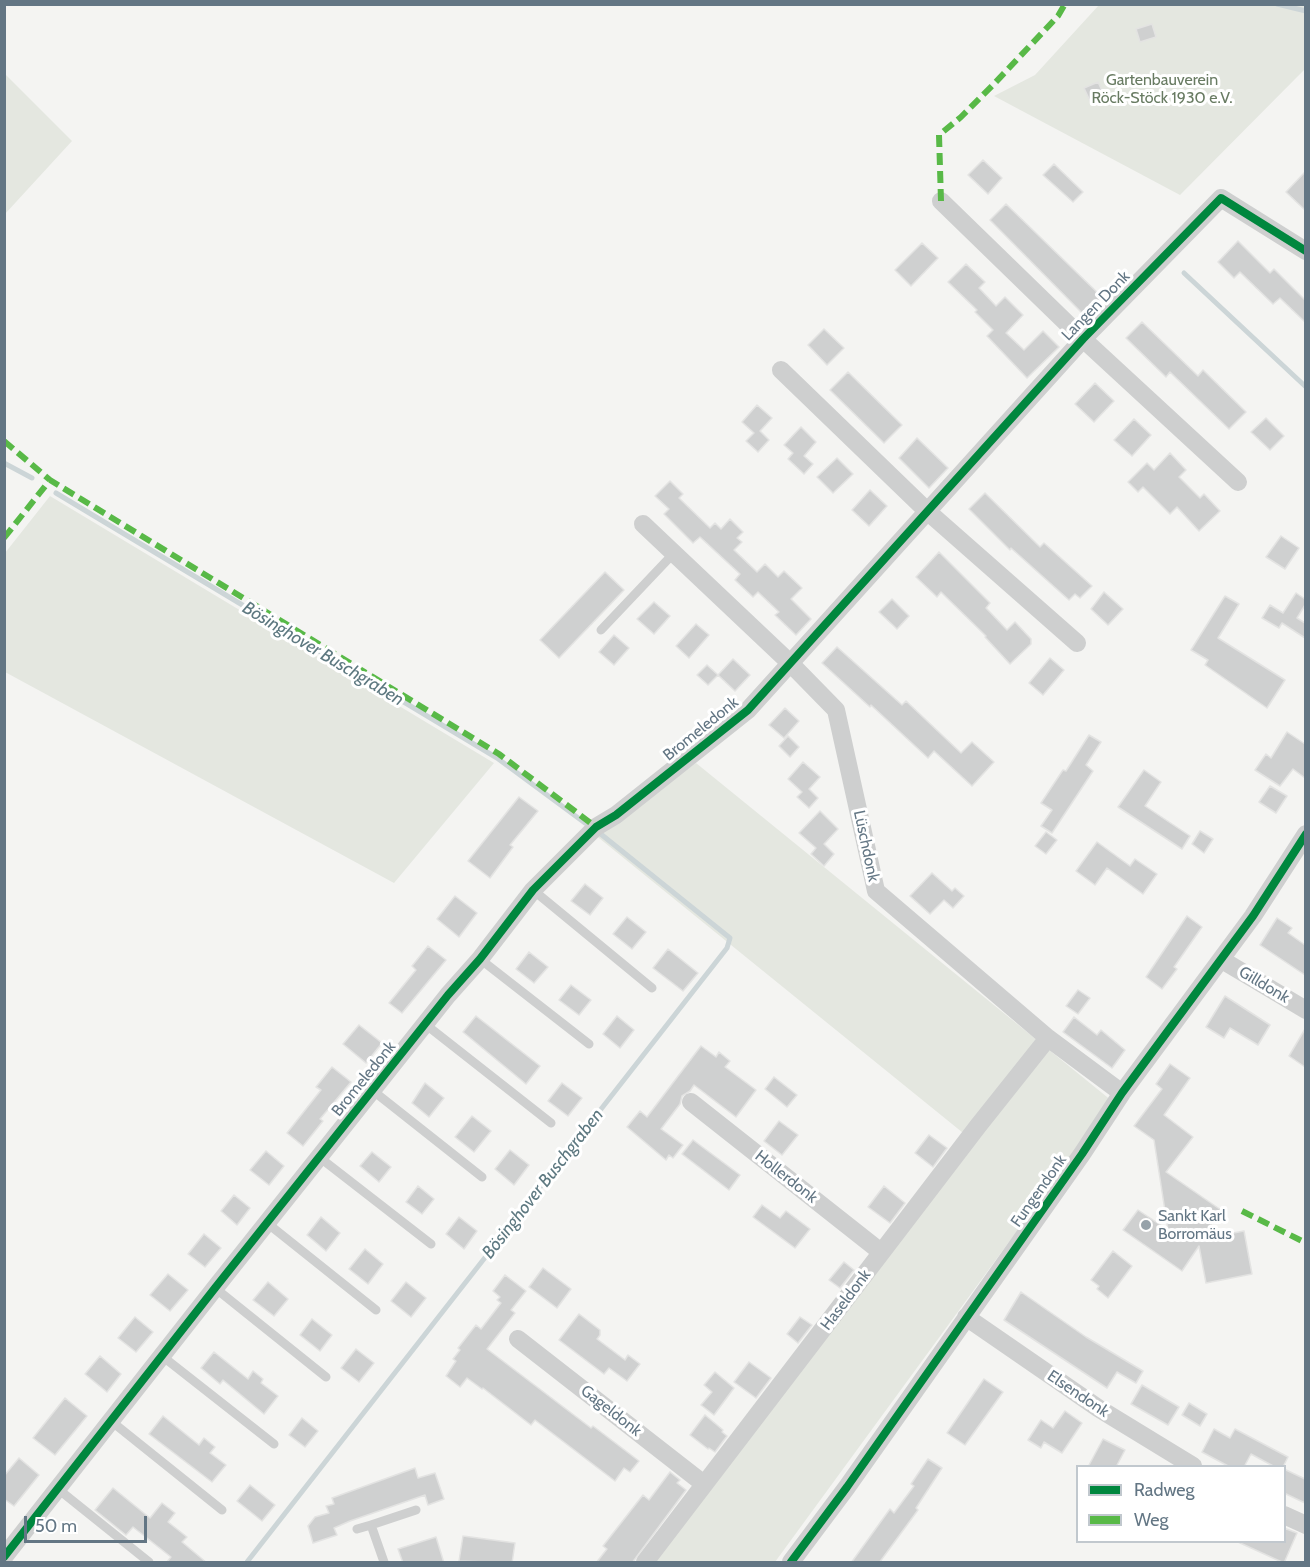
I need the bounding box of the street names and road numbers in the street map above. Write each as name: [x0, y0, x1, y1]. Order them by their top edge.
street label: Langen Donk: [1058, 267, 1134, 345]
street label: Bromeledonk: [660, 693, 742, 765]
street label: Lüschdonk: [849, 808, 883, 884]
street label: Gilldonk: [1235, 963, 1293, 1007]
street label: Bromeledonk: [328, 1038, 400, 1120]
street label: Hollerdonk: [751, 1147, 821, 1207]
street label: Fungendonk: [1007, 1151, 1071, 1231]
street label: Haseldonk: [817, 1266, 875, 1334]
street label: Elsendonk: [1044, 1366, 1112, 1422]
street label: Gageldonk: [577, 1381, 645, 1441]

